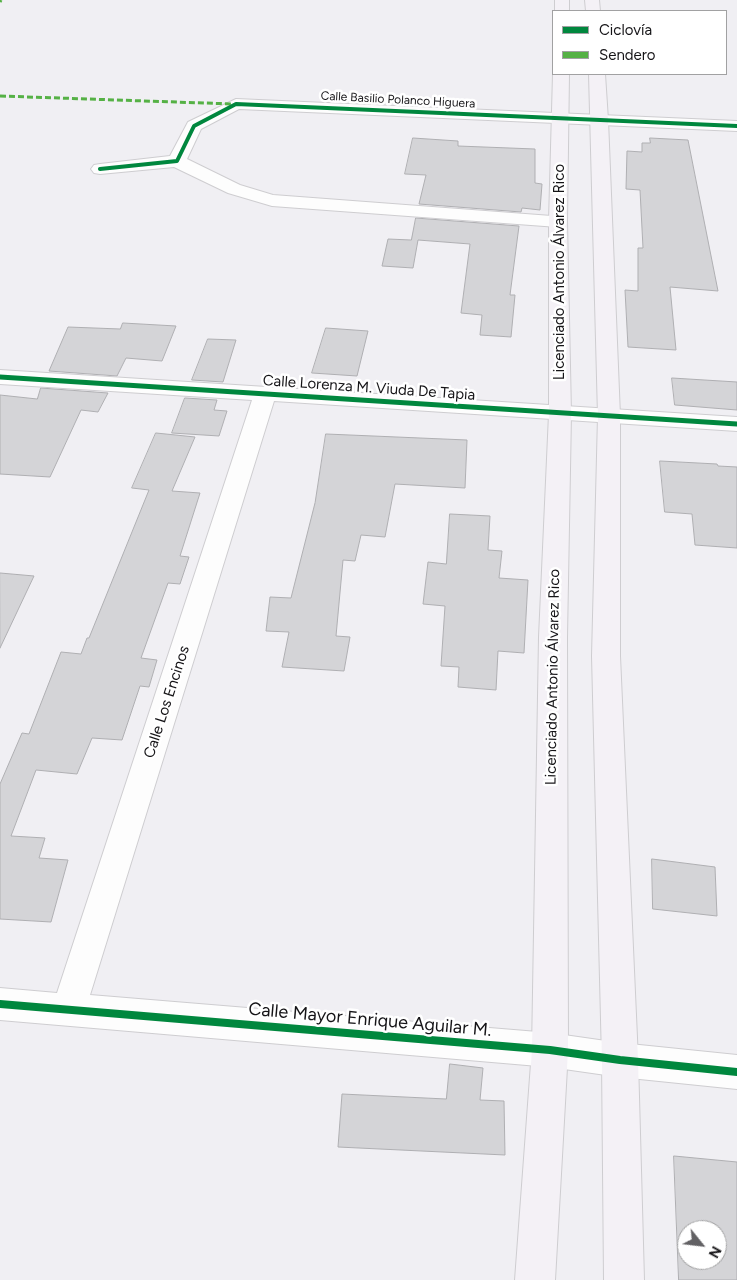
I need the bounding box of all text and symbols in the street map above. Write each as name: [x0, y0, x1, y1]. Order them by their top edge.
legend: [552, 10, 727, 75]
text: Ciclovía: [599, 21, 652, 39]
text: Sendero: [599, 46, 656, 64]
street label: Calle Basilio Polanco Higuera: [320, 89, 476, 111]
street label: Licenciado Antonio Álvarez Rico: [551, 164, 569, 380]
street label: Calle Lorenza M. Viuda De Tapia: [262, 372, 476, 404]
street label: Licenciado Antonio Álvarez Rico: [542, 569, 564, 785]
street label: Calle Los Encinos: [140, 644, 194, 760]
street label: Calle Mayor Enrique Aguilar M.: [248, 999, 492, 1041]
north arrow: [677, 1220, 727, 1270]
text: N: [705, 1243, 725, 1261]

